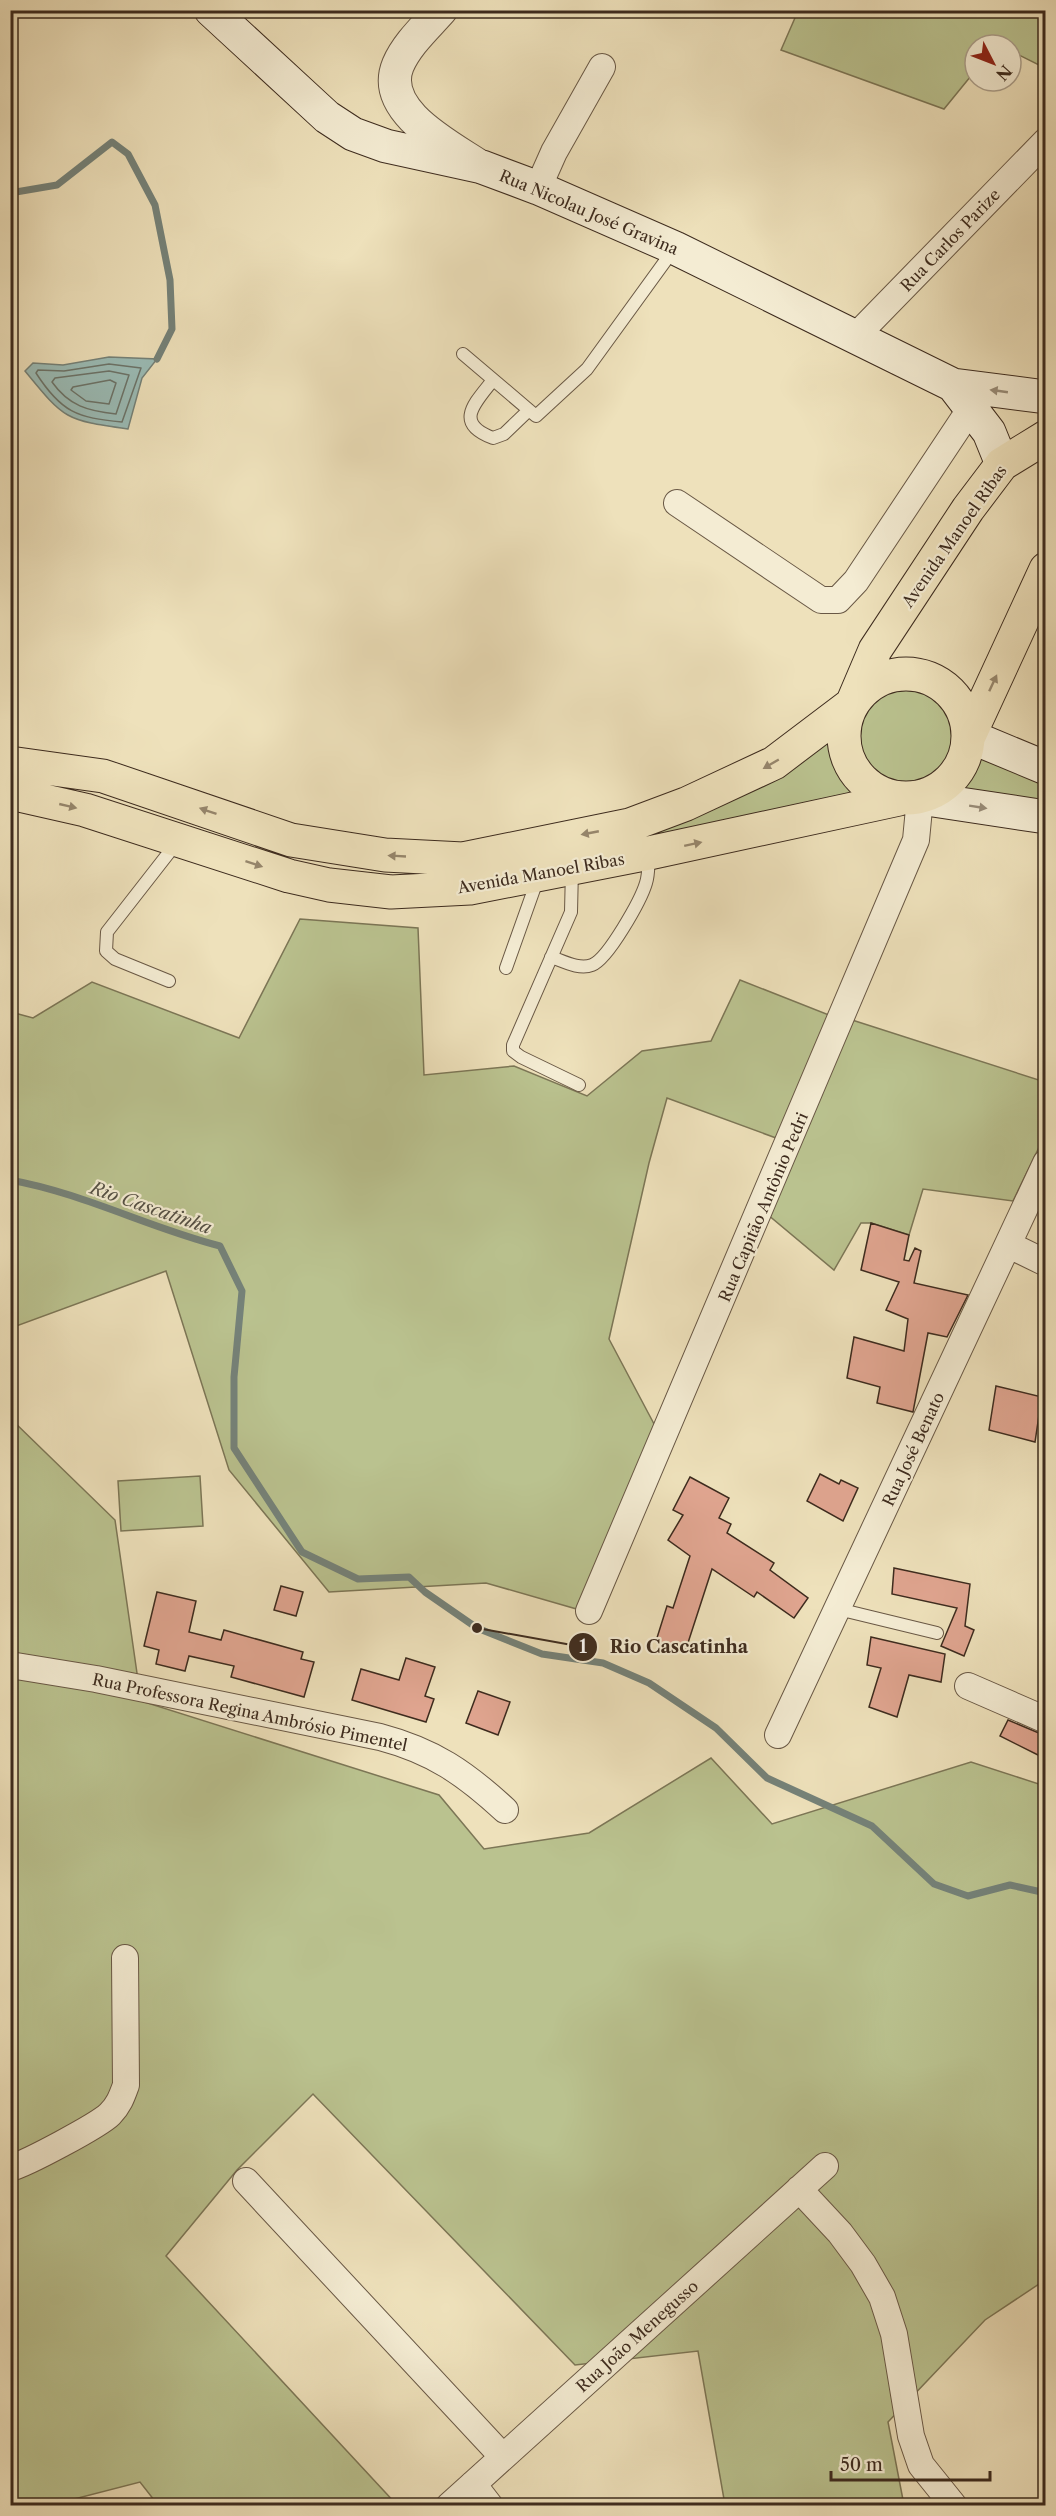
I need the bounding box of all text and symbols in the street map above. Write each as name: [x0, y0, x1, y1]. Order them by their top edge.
north arrow: [963, 33, 1023, 93]
text: N: [992, 61, 1016, 85]
street label: Rua Nicolau José Gravina: [496, 165, 682, 259]
street label: Rua Carlos Parize: [896, 184, 1004, 295]
one-way arrow: [990, 386, 1009, 396]
street label: Avenida Manoel Ribas: [897, 461, 1011, 612]
one-way arrow: [989, 674, 998, 691]
one-way arrow: [763, 758, 779, 769]
one-way arrow: [58, 801, 77, 811]
one-way arrow: [969, 803, 988, 812]
one-way arrow: [199, 806, 217, 816]
one-way arrow: [580, 828, 599, 837]
one-way arrow: [684, 839, 703, 848]
street label: Avenida Manoel Ribas: [455, 848, 626, 898]
one-way arrow: [388, 851, 407, 860]
one-way arrow: [245, 860, 263, 869]
street label: Rua Capitão Antônio Pedri: [714, 1109, 812, 1305]
water label: Rio Cascatinha: [86, 1176, 215, 1239]
street label: Rua José Benato: [878, 1389, 948, 1509]
callout: Rio Cascatinha: [568, 1629, 761, 1665]
text: 1: [579, 1636, 587, 1658]
text: Rio Cascatinha: [610, 1636, 749, 1658]
street label: Rua Professora Regina Ambrósio Pimentel: [91, 1669, 410, 1755]
street label: Rua João Menegusso: [572, 2276, 702, 2396]
scale bar: [831, 2444, 990, 2482]
text: 50 m: [840, 2454, 883, 2476]

